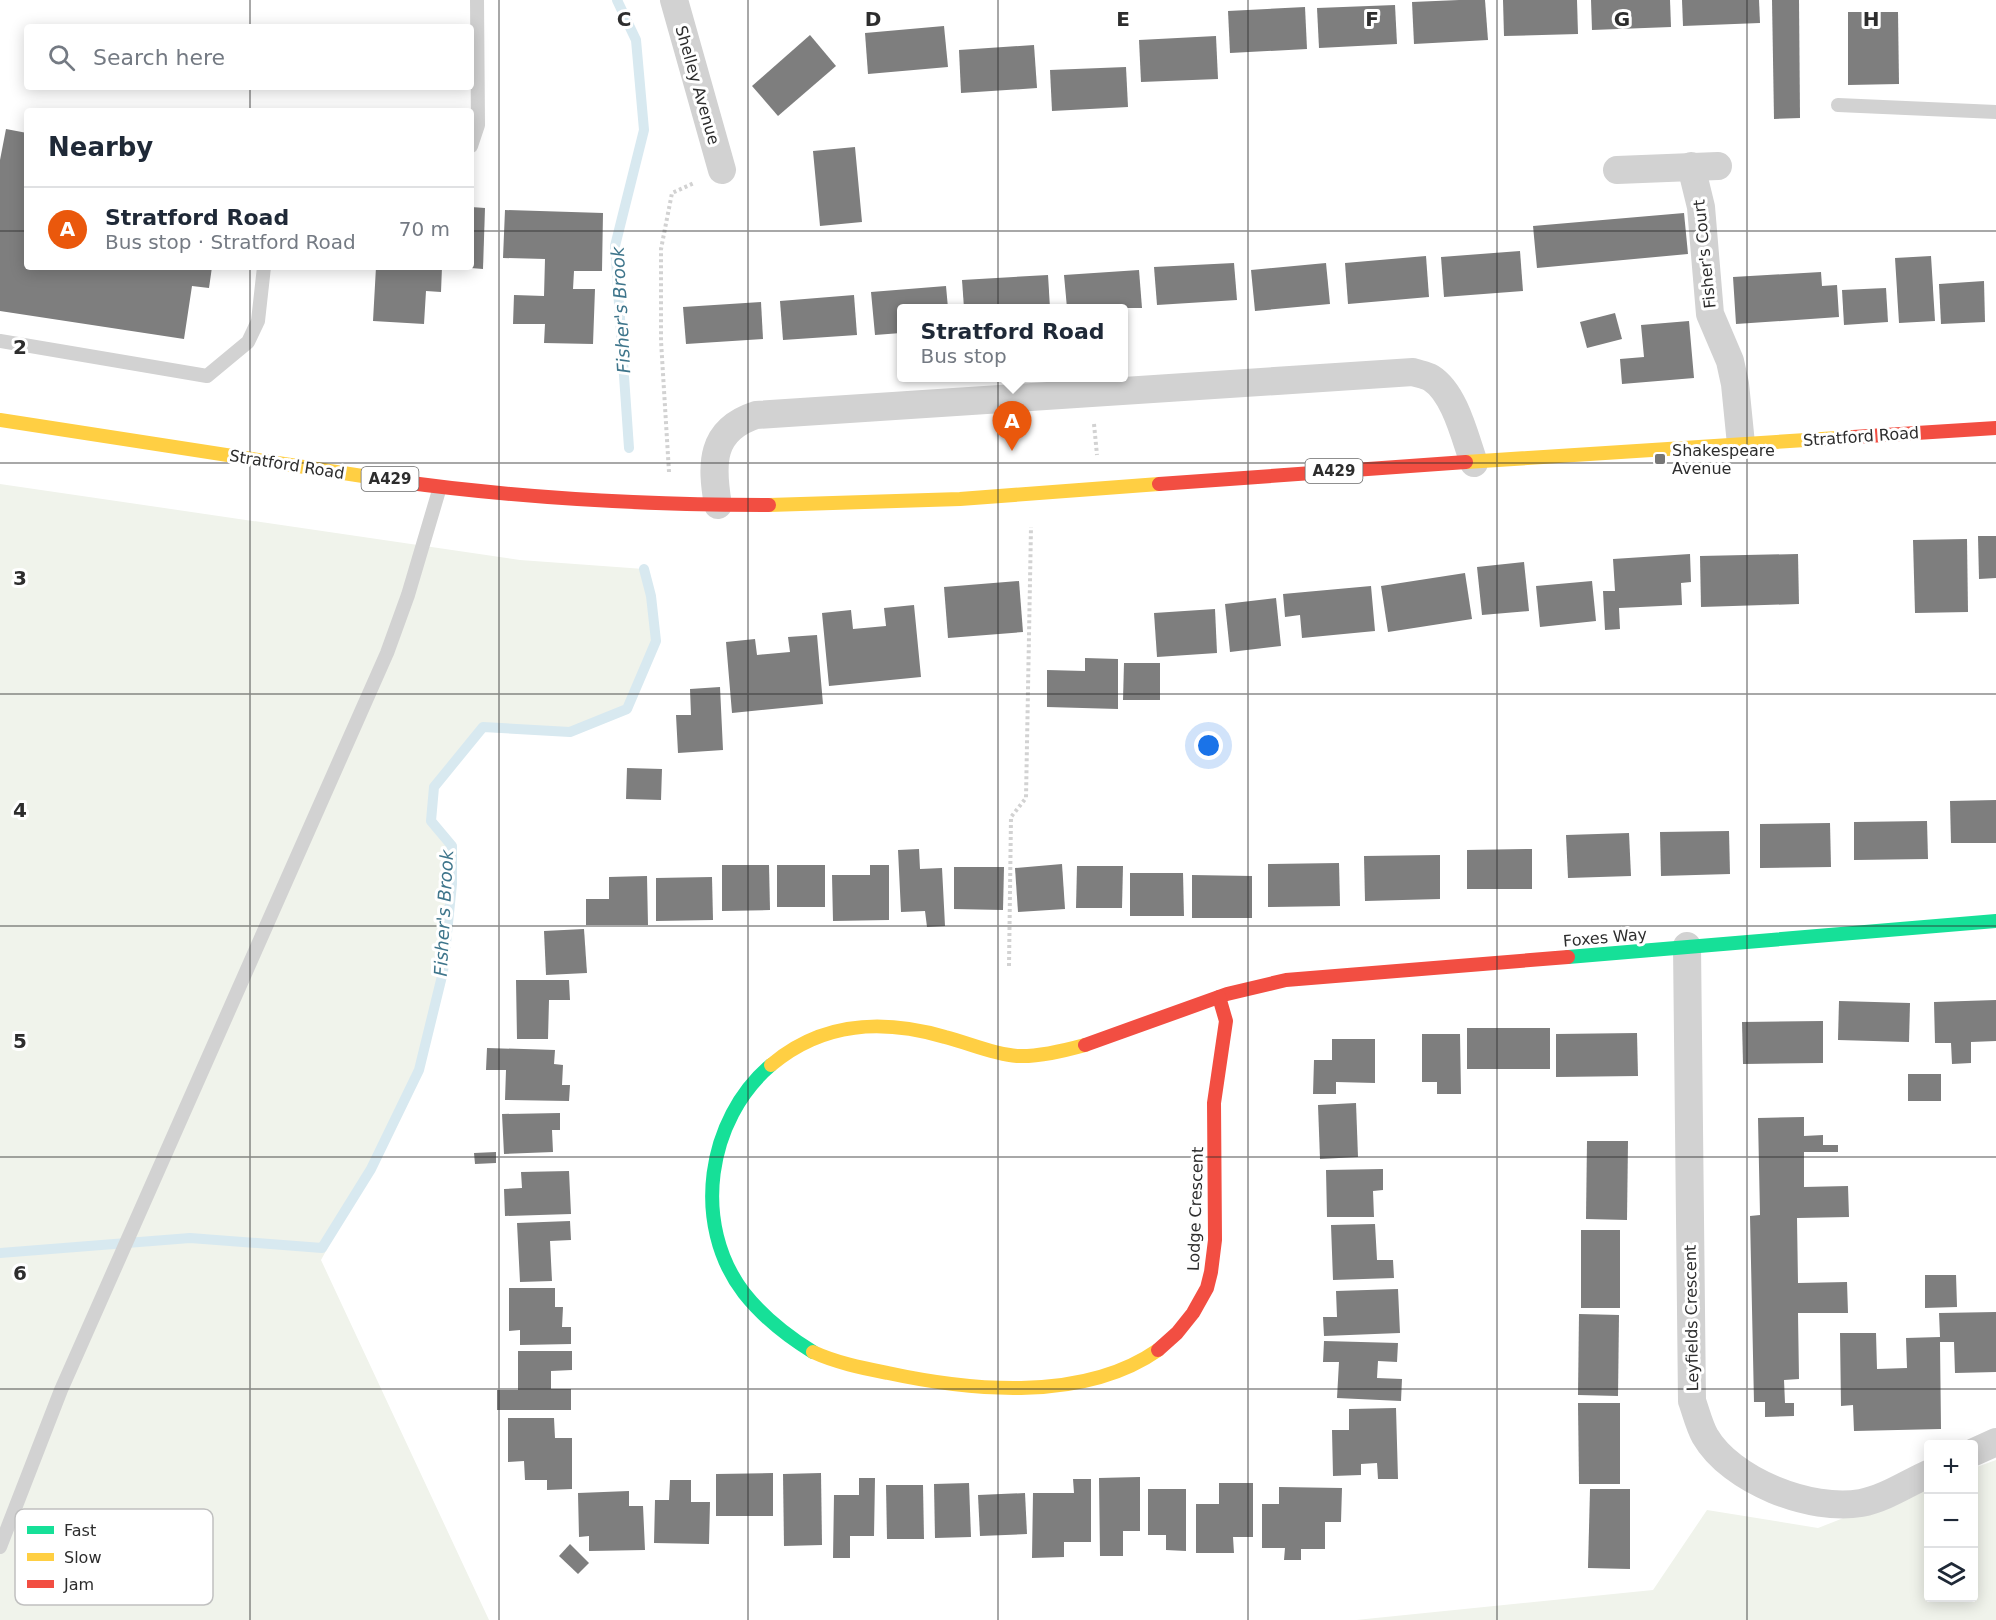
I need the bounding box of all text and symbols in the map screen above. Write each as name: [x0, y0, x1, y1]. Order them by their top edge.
text: C: [617, 7, 631, 31]
text: D: [865, 7, 881, 31]
text: E: [1116, 7, 1130, 31]
text: F: [1365, 7, 1379, 31]
text: G: [1614, 7, 1630, 31]
text: H: [1863, 7, 1879, 31]
street label: Shelley Avenue: [671, 23, 724, 147]
search box: [24, 24, 474, 90]
icon: search: [45, 41, 78, 74]
text: Search here: [93, 45, 225, 70]
text: Nearby: [48, 132, 153, 162]
street label: Fisher's Court: [1689, 199, 1720, 309]
text: Stratford Road: [105, 205, 289, 230]
text: A: [60, 217, 75, 241]
text: 70 m: [399, 217, 450, 241]
text: Bus stop · Stratford Road: [105, 230, 356, 254]
water label: Fisher's Brook: [607, 245, 634, 374]
popup: [897, 304, 1128, 382]
text: Stratford Road: [920, 319, 1105, 344]
text: 2: [13, 335, 27, 359]
text: Bus stop: [920, 344, 1007, 368]
pin: A: [992, 402, 1032, 451]
street label: Stratford Road: [1802, 423, 1920, 450]
place label: Shakespeare Avenue: [1672, 441, 1775, 478]
street label: Stratford Road: [228, 446, 346, 483]
marker: Shakespeare Avenue: [1653, 452, 1667, 466]
road number: A429: [1306, 459, 1362, 483]
road number: A429: [362, 467, 418, 491]
text: 3: [13, 566, 27, 590]
your location: [1194, 731, 1223, 760]
text: 4: [13, 798, 27, 822]
water label: Fisher's Brook: [430, 848, 457, 977]
street label: Foxes Way: [1562, 924, 1648, 951]
text: 5: [13, 1029, 27, 1053]
street label: Lodge Crescent: [1184, 1147, 1207, 1271]
street label: Leyfields Crescent: [1681, 1245, 1702, 1391]
text: 6: [13, 1261, 27, 1285]
map controls: [1924, 1440, 1978, 1602]
button: +: [1924, 1440, 1978, 1494]
button: −: [1924, 1494, 1978, 1548]
legend: [15, 1509, 213, 1605]
text: Fast: [64, 1521, 96, 1540]
text: Slow: [64, 1548, 101, 1567]
button: layers: [1924, 1548, 1978, 1602]
text: Jam: [63, 1575, 94, 1594]

